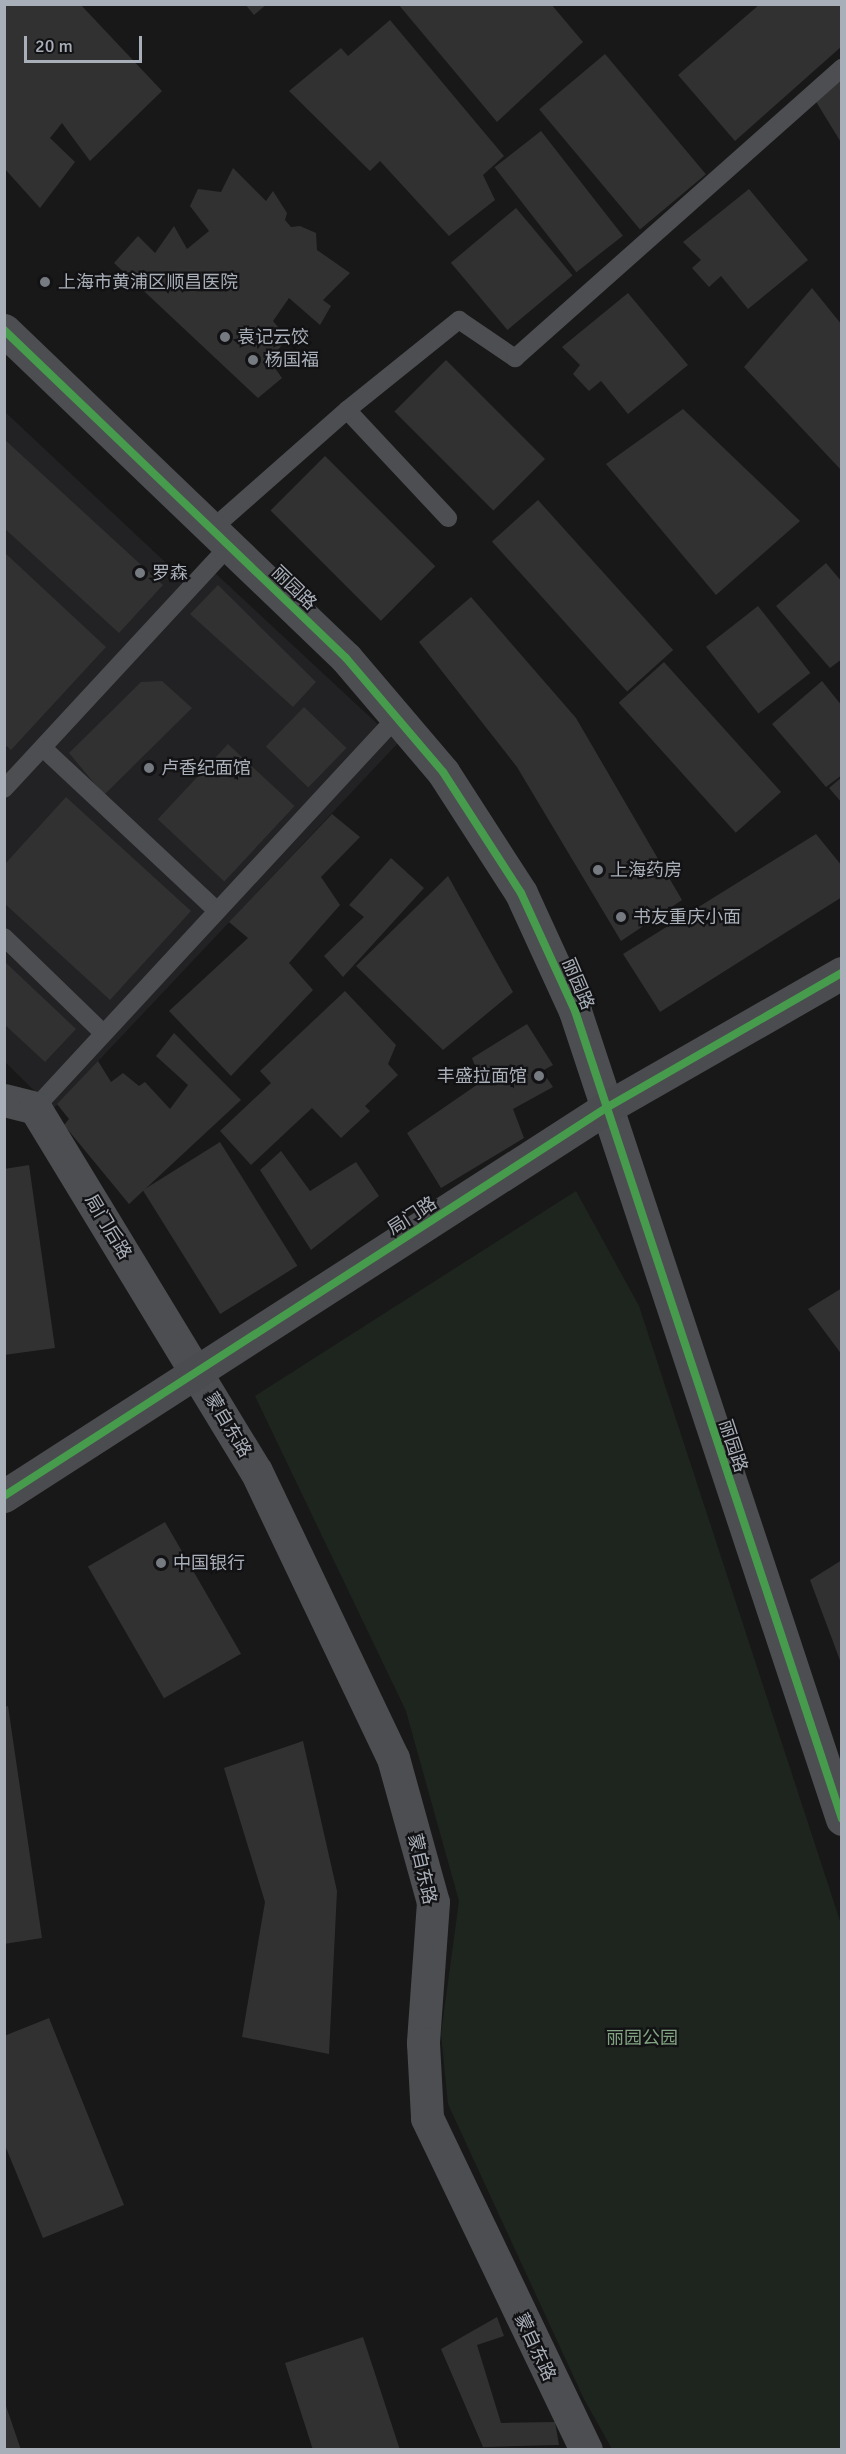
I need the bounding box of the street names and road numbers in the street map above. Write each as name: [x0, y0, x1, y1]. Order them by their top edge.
street label: 丽园路: [267, 561, 321, 615]
street label: 丽园路: [558, 955, 598, 1013]
street label: 局门后路: [80, 1191, 136, 1263]
street label: 局门路: [383, 1192, 441, 1240]
street label: 蒙自东路: [200, 1389, 256, 1461]
street label: 丽园路: [714, 1417, 752, 1475]
street label: 蒙自东路: [403, 1831, 441, 1907]
street label: 蒙自东路: [510, 2310, 560, 2384]

